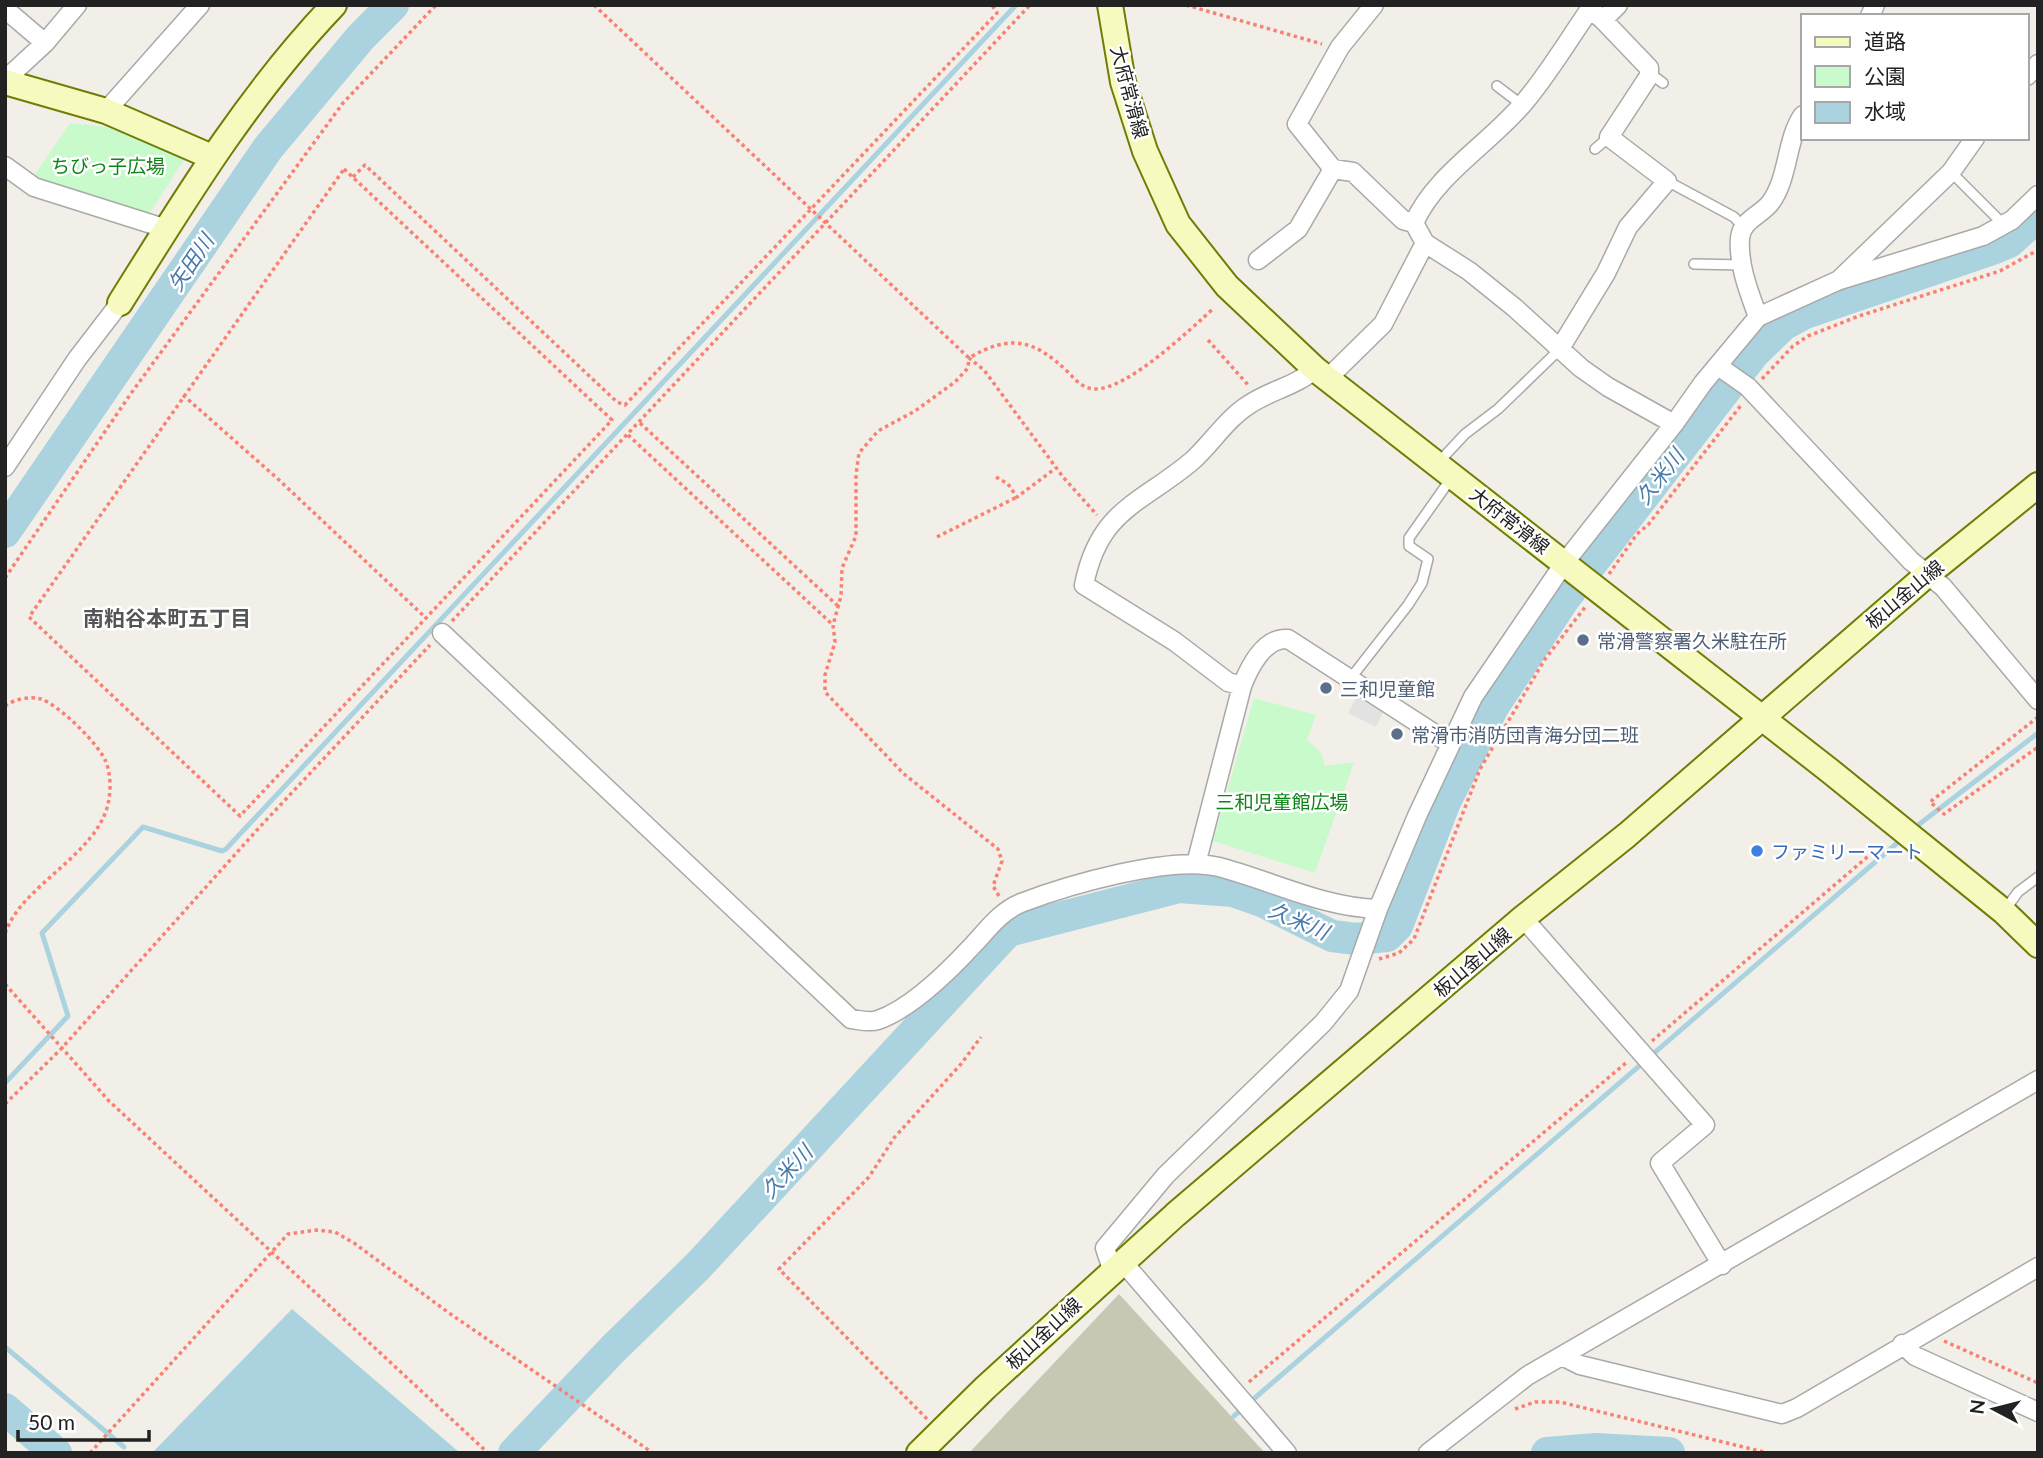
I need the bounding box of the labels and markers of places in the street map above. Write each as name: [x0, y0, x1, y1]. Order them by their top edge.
place label: 常滑警察署久米駐在所: [1597, 629, 1787, 652]
marker: 常滑警察署久米駐在所: [1575, 632, 1591, 648]
place label: 三和児童館: [1340, 677, 1435, 700]
marker: 三和児童館: [1318, 680, 1334, 696]
place label: 常滑市消防団青海分団二班: [1411, 723, 1639, 746]
marker: 常滑市消防団青海分団二班: [1389, 726, 1405, 742]
place label: ファミリーマート: [1771, 840, 1923, 863]
marker: ファミリーマート: [1749, 843, 1765, 859]

